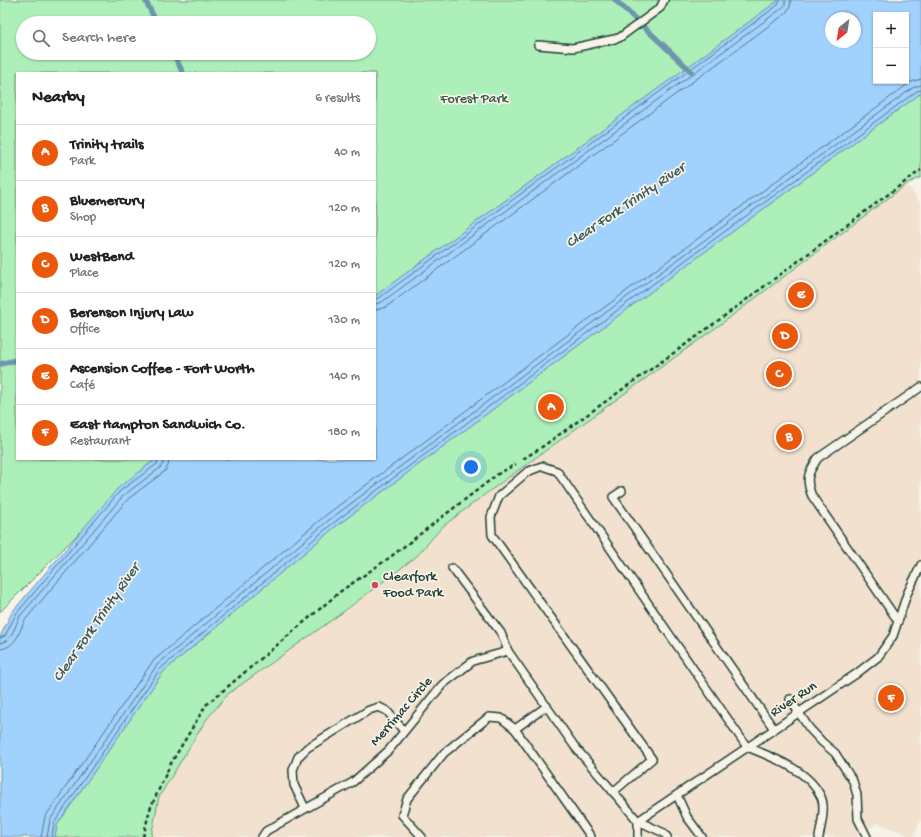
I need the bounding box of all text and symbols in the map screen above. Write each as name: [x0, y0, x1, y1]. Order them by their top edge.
north arrow: [825, 12, 861, 48]
map controls: [873, 12, 909, 84]
button: +: [873, 12, 909, 48]
search box: [16, 16, 376, 60]
icon: search: [30, 27, 52, 49]
text: Search here: [62, 29, 136, 47]
button: −: [873, 48, 909, 84]
text: Nearby: [32, 88, 85, 108]
text: 6 results: [315, 91, 360, 106]
park label: Forest Park: [439, 91, 510, 108]
text: Trinity trails: [70, 136, 144, 154]
text: A: [41, 145, 49, 160]
text: 40 m: [334, 145, 360, 160]
text: Park: [70, 154, 95, 169]
water label: Clear Fork Trinity River: [563, 158, 691, 253]
text: Bluemercury: [70, 192, 144, 210]
text: B: [42, 201, 48, 216]
text: 120 m: [329, 201, 360, 216]
text: Shop: [70, 210, 96, 225]
text: WestBend: [70, 248, 133, 266]
text: C: [41, 257, 49, 272]
text: 120 m: [329, 257, 360, 272]
text: Place: [70, 266, 98, 281]
pin: E: [788, 280, 814, 310]
text: Berenson Injury Law: [70, 304, 193, 322]
text: D: [41, 313, 49, 328]
text: 130 m: [328, 313, 360, 328]
pin: D: [772, 321, 798, 351]
text: Office: [70, 322, 100, 337]
pin: C: [766, 359, 792, 389]
text: Ascension Coffee - Fort Worth: [70, 360, 254, 378]
text: E: [41, 369, 49, 384]
text: 140 m: [329, 369, 360, 384]
text: Café: [70, 378, 95, 393]
pin: A: [538, 392, 564, 422]
text: East Hampton Sandwich Co.: [70, 416, 246, 434]
pin: B: [776, 422, 802, 452]
text: F: [42, 425, 48, 440]
text: 180 m: [328, 425, 360, 440]
text: Restaurant: [70, 434, 130, 449]
your location: [461, 457, 481, 477]
water label: Clear Fork Trinity River: [49, 558, 146, 685]
place label: Clearfork Food Park: [382, 569, 445, 602]
marker: Clearfork Food Park: [370, 580, 380, 590]
street label: Merrimac Circle: [367, 673, 437, 750]
street label: River Run: [767, 678, 821, 722]
pin: F: [878, 683, 904, 713]

